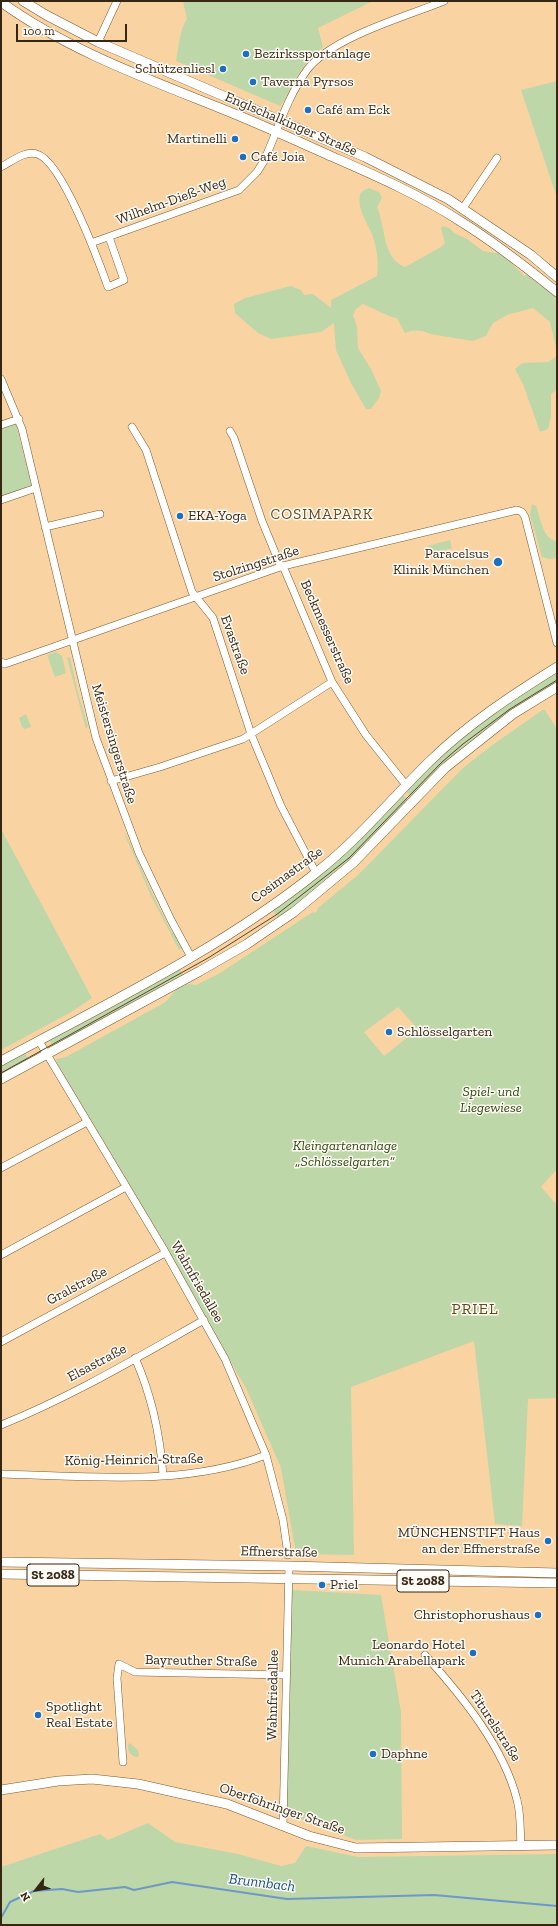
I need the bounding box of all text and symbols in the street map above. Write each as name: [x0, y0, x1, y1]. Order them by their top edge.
scale bar: [18, 16, 129, 42]
text: 100 m: [23, 24, 55, 38]
place label: Bezirkssportanlage: [254, 46, 370, 62]
marker: Bezirkssportanlage: [241, 49, 251, 59]
place label: Schützenliesl: [135, 61, 215, 77]
marker: Schützenliesl: [218, 64, 228, 74]
place label: Taverna Pyrsos: [261, 74, 354, 90]
marker: Taverna Pyrsos: [248, 77, 258, 87]
street label: Englschalkinger Straße: [222, 89, 360, 159]
place label: Café am Eck: [316, 102, 390, 118]
marker: Café am Eck: [303, 105, 313, 115]
place label: Martinelli: [167, 131, 227, 147]
marker: Martinelli: [230, 134, 240, 144]
place label: Café Joia: [251, 149, 305, 165]
marker: Café Joia: [238, 152, 248, 162]
street label: Wilhelm-Dieß-Weg: [114, 173, 228, 229]
district label: COSIMAPARK: [271, 506, 373, 524]
place label: EKA-Yoga: [188, 508, 247, 524]
marker: EKA-Yoga: [175, 511, 185, 521]
street label: Stolzingstraße: [211, 542, 301, 586]
place label: Paracelsus Klinik München: [393, 546, 489, 578]
marker: Paracelsus Klinik München: [492, 556, 504, 568]
street label: Beckmesserstraße: [297, 577, 357, 687]
street label: Evastraße: [217, 613, 253, 677]
street label: Meistersingerstraße: [88, 682, 140, 806]
street label: Cosimastraße: [248, 843, 326, 907]
place label: Schlösselgarten: [397, 1024, 492, 1040]
marker: Schlösselgarten: [384, 1027, 394, 1037]
park label: Spiel- und Liegewiese: [460, 1084, 522, 1116]
park label: Kleingartenanlage „Schlösselgarten“: [293, 1138, 397, 1170]
street label: Wahnfriedallee: [167, 1238, 227, 1326]
street label: Gralstraße: [44, 1263, 110, 1309]
district label: PRIEL: [451, 1299, 499, 1319]
street label: Elsastraße: [65, 1340, 129, 1386]
street label: König-Heinrich-Straße: [65, 1450, 203, 1470]
place label: MÜNCHENSTIFT Haus an der Effnerstraße: [398, 1525, 540, 1558]
marker: MÜNCHENSTIFT Haus an der Effnerstraße: [543, 1536, 553, 1546]
street label: Effnerstraße: [240, 1543, 318, 1561]
road number: St 2088: [27, 1564, 79, 1586]
road number: St 2088: [397, 1570, 449, 1592]
place label: Priel: [330, 1577, 358, 1593]
marker: Priel: [317, 1580, 327, 1590]
place label: Christophorushaus: [414, 1607, 530, 1623]
marker: Christophorushaus: [533, 1610, 543, 1620]
place label: Leonardo Hotel Munich Arabellapark: [338, 1637, 465, 1670]
marker: Leonardo Hotel Munich Arabellapark: [468, 1648, 478, 1658]
street label: Wahnfriedallee: [264, 1649, 282, 1741]
street label: Bayreuther Straße: [145, 1652, 257, 1670]
street label: Titurelstraße: [466, 1687, 524, 1765]
place label: Spotlight Real Estate: [46, 1699, 113, 1732]
marker: Spotlight Real Estate: [33, 1710, 43, 1720]
place label: Daphne: [381, 1746, 428, 1762]
marker: Daphne: [368, 1749, 378, 1759]
street label: Oberföhringer Straße: [217, 1780, 347, 1838]
north arrow: [16, 1870, 56, 1910]
water label: Brunnbach: [228, 1870, 296, 1896]
text: N: [18, 1890, 33, 1903]

